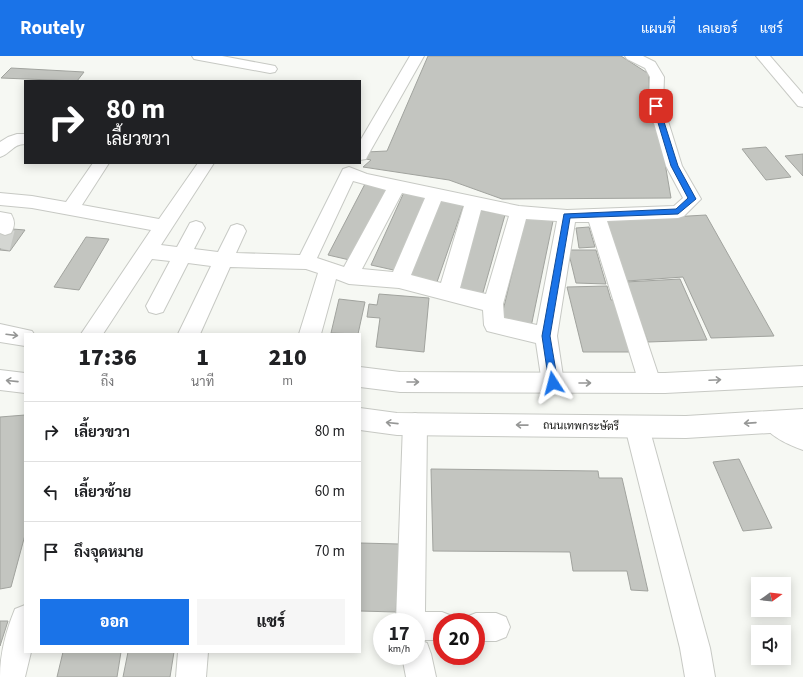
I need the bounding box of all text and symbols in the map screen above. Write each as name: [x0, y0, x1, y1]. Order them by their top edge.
text: Routely: [20, 15, 85, 42]
text: แผนที่: [641, 19, 676, 39]
text: เลเยอร์: [698, 19, 738, 39]
text: แชร์: [760, 19, 783, 39]
text: 80 m: [106, 89, 165, 129]
pin: [639, 89, 673, 123]
icon: arrive: [645, 95, 667, 117]
icon: right: [40, 96, 92, 148]
text: เลี้ยวขวา: [106, 127, 170, 152]
one-way arrow: [6, 331, 19, 339]
text: 17:36: [78, 340, 137, 375]
text: 1: [196, 340, 209, 375]
text: 210: [268, 340, 307, 375]
position arrow: [532, 362, 574, 404]
text: m: [282, 372, 293, 390]
text: ถึง: [101, 373, 114, 391]
text: นาที: [191, 373, 214, 391]
one-way arrow: [708, 377, 721, 384]
one-way arrow: [6, 378, 19, 385]
one-way arrow: [406, 378, 419, 386]
one-way arrow: [578, 379, 591, 387]
street label: ถนนเทพกระษัตรี: [543, 417, 619, 434]
one-way arrow: [386, 419, 399, 427]
one-way arrow: [744, 420, 757, 427]
icon: right: [40, 421, 62, 443]
text: 80 m: [315, 421, 345, 442]
one-way arrow: [516, 421, 529, 429]
text: เลี้ยวขวา: [74, 422, 130, 443]
icon: left: [40, 481, 62, 503]
text: 60 m: [315, 481, 345, 502]
text: เลี้ยวซ้าย: [74, 482, 131, 503]
icon: arrive: [40, 541, 62, 563]
text: 70 m: [315, 541, 345, 562]
text: ถึงจุดหมาย: [74, 542, 144, 563]
north arrow: [751, 577, 791, 617]
map controls: [751, 577, 791, 665]
button: ออก: [40, 599, 189, 645]
button: แชร์: [197, 599, 345, 645]
speed limit sign: 20: [433, 613, 485, 665]
text: 17: [388, 620, 410, 648]
button: sound: [751, 625, 791, 665]
text: km/h: [388, 642, 410, 656]

